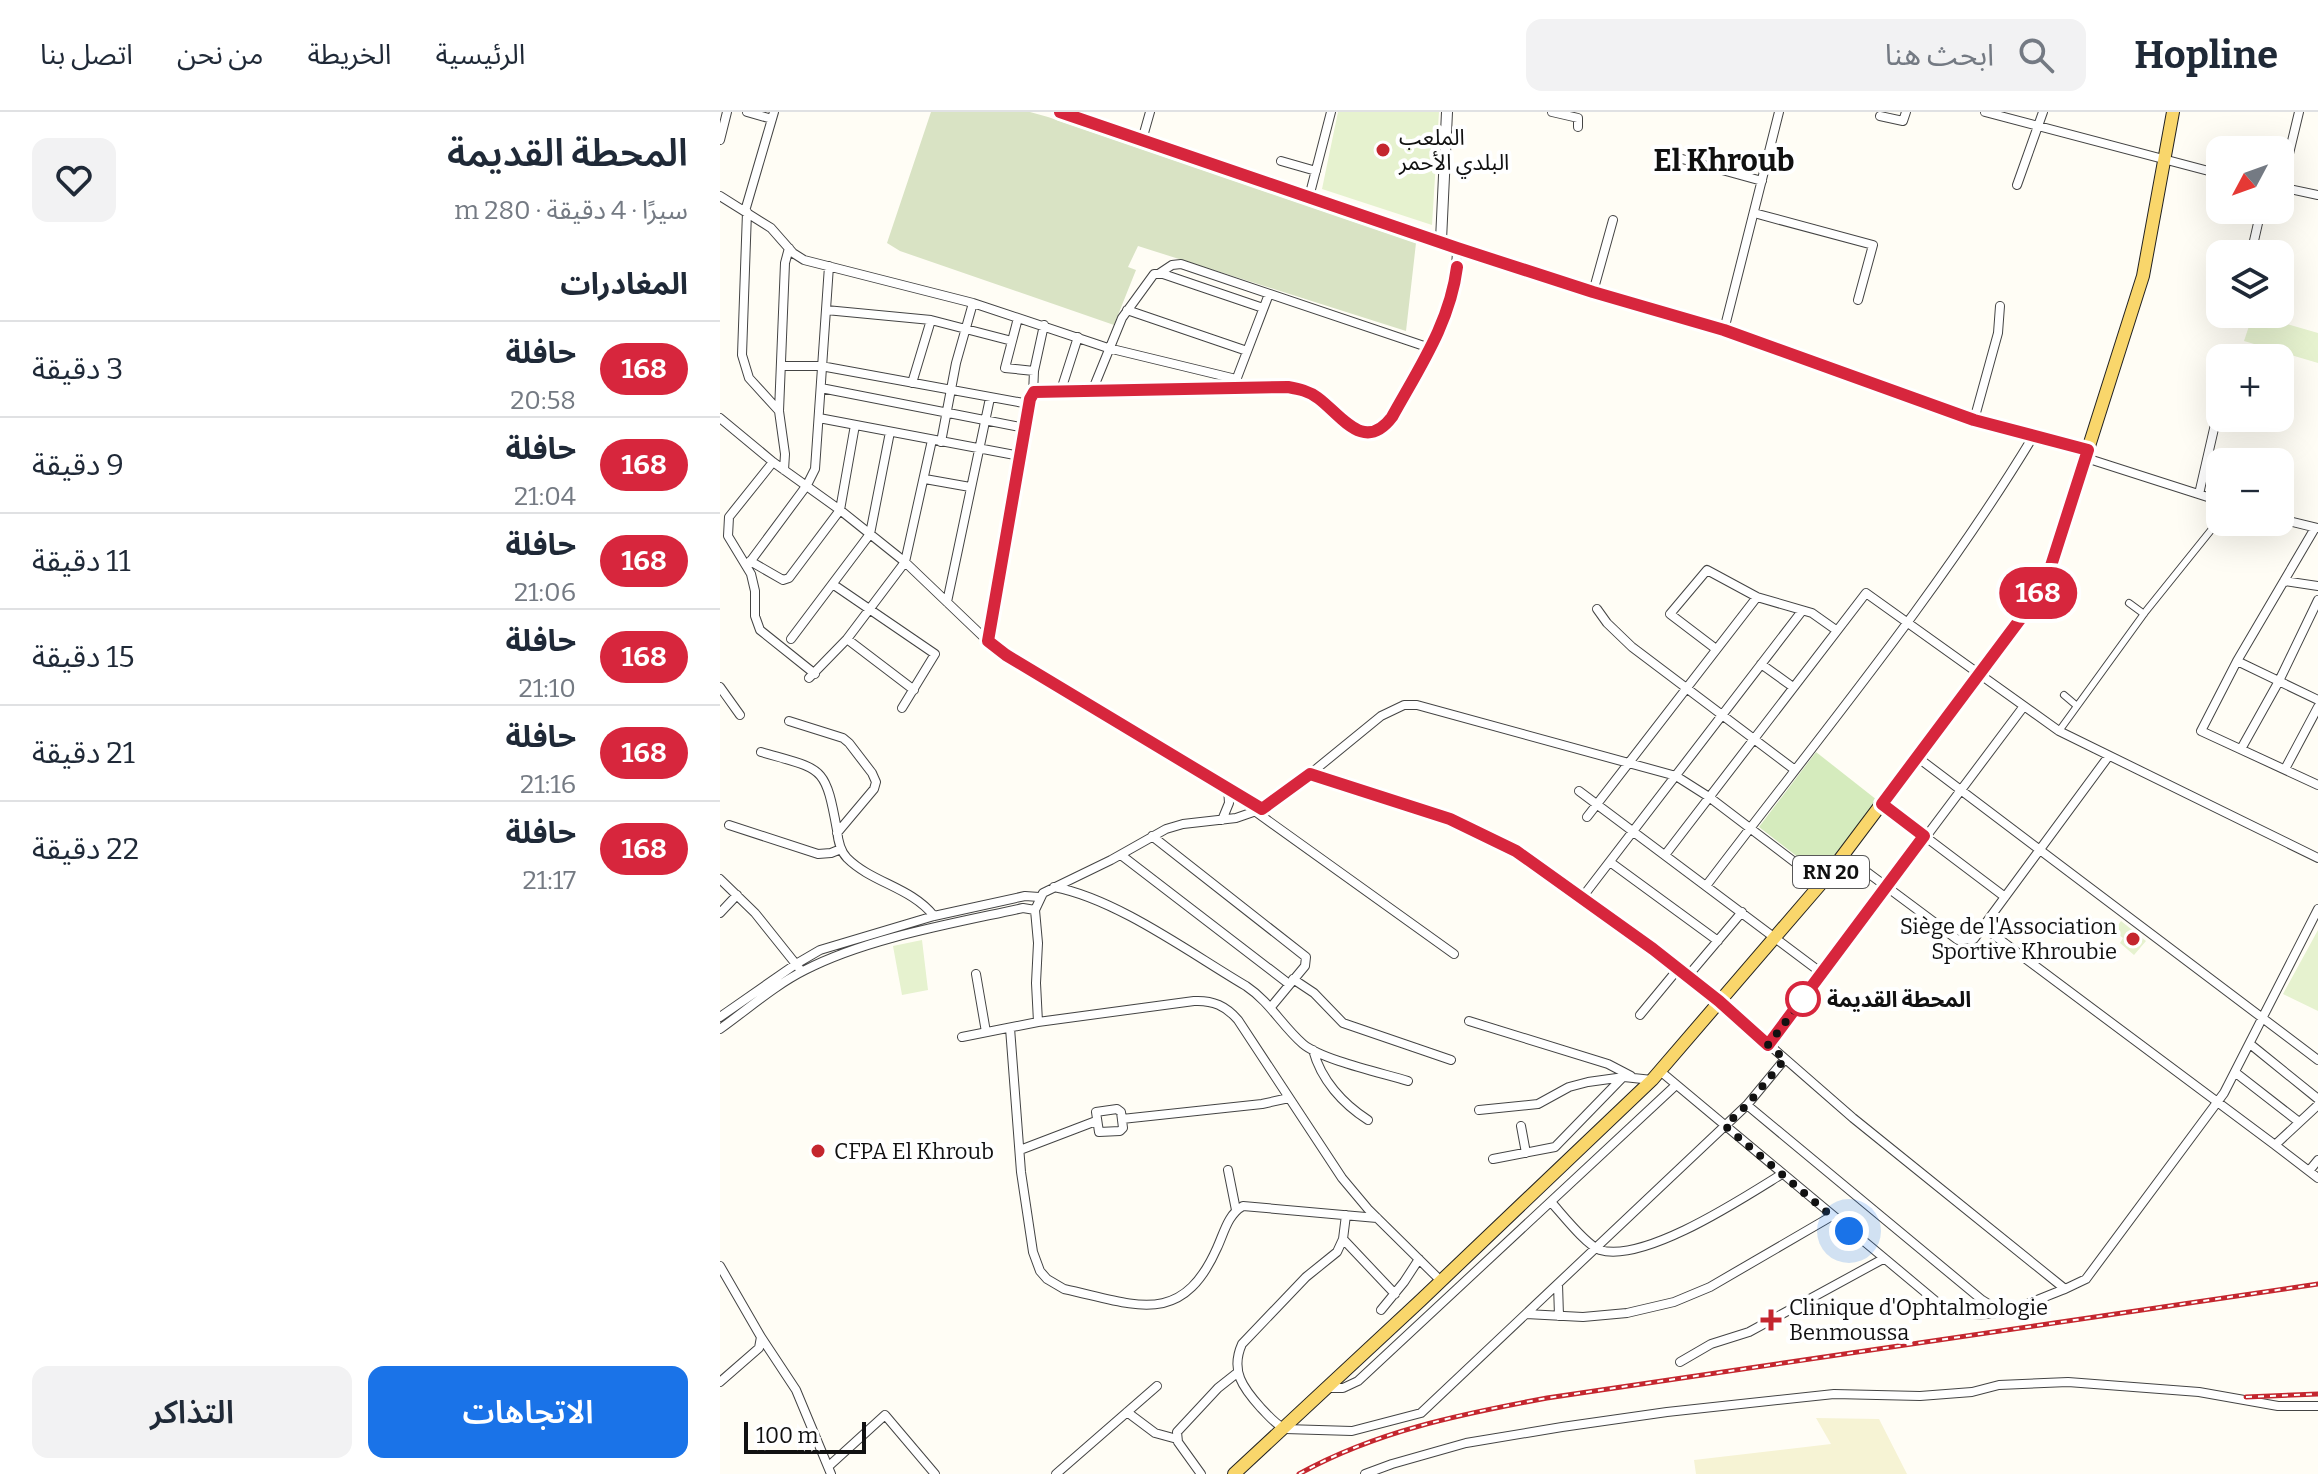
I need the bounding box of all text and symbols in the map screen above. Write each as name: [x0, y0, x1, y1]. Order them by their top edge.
search box: [1526, 19, 2086, 91]
text: Hopline: [2134, 32, 2278, 78]
icon: search: [2014, 33, 2058, 77]
text: ابحث هنا: [1885, 37, 1994, 73]
text: اتصل بنا: [40, 38, 133, 71]
text: من نحن: [177, 38, 264, 71]
text: الخريطة: [308, 38, 391, 71]
text: الرئيسية: [435, 38, 525, 71]
place label: الملعب البلدي الأحمر: [1398, 124, 1509, 179]
text: المحطة القديمة: [447, 130, 688, 176]
north arrow: [2206, 136, 2294, 224]
map controls: [2206, 136, 2294, 536]
button: heart: [32, 138, 116, 222]
marker: الملعب البلدي الأحمر: [1374, 141, 1392, 159]
district label: El Khroub: [1653, 143, 1795, 179]
text: سيرًا · 4 دقيقة · 280 m: [454, 195, 688, 226]
button: layers: [2206, 240, 2294, 328]
text: المغادرات: [560, 266, 688, 302]
text: حافلة: [505, 335, 576, 371]
button: +: [2206, 344, 2294, 432]
text: 3 دقيقة: [32, 351, 123, 387]
text: 168: [621, 352, 667, 385]
text: 20:58: [510, 385, 576, 416]
text: حافلة: [505, 431, 576, 467]
text: 9 دقيقة: [32, 447, 124, 483]
text: 168: [621, 448, 667, 481]
button: −: [2206, 448, 2294, 536]
text: 21:04: [514, 481, 576, 512]
text: حافلة: [505, 527, 576, 563]
text: 11 دقيقة: [32, 543, 131, 579]
text: 168: [621, 544, 667, 577]
line badge: 168: [1992, 567, 2084, 619]
text: 168: [2015, 576, 2061, 609]
text: 21:06: [514, 577, 576, 608]
text: حافلة: [505, 623, 576, 659]
text: 15 دقيقة: [32, 639, 135, 675]
text: 168: [621, 640, 667, 673]
text: 21:10: [519, 673, 576, 704]
text: حافلة: [505, 719, 576, 755]
text: 21 دقيقة: [32, 735, 135, 771]
text: 168: [621, 736, 667, 769]
text: 21:16: [520, 769, 576, 800]
text: حافلة: [505, 815, 576, 851]
text: 22 دقيقة: [32, 831, 139, 867]
text: 168: [621, 832, 667, 865]
road number: RN 20: [1793, 856, 1869, 888]
text: 21:17: [522, 865, 576, 896]
place label: Siège de l'Association Sportive Khroubie: [1900, 913, 2117, 965]
marker: Siège de l'Association Sportive Khroubie: [2124, 930, 2142, 948]
marker: المحطة القديمة: [1786, 982, 1820, 1016]
place label: المحطة القديمة: [1827, 986, 1971, 1013]
place label: CFPA El Khroub: [834, 1138, 994, 1165]
marker: CFPA El Khroub: [809, 1142, 827, 1160]
your location: [1829, 1211, 1869, 1251]
place label: Clinique d'Ophtalmologie Benmoussa: [1789, 1294, 2048, 1346]
marker: Clinique d'Ophtalmologie Benmoussa: [1760, 1309, 1782, 1331]
button: التذاكر: [32, 1366, 352, 1458]
button: الاتجاهات: [368, 1366, 688, 1458]
scale bar: [744, 1418, 866, 1454]
text: 100 m: [756, 1422, 819, 1449]

